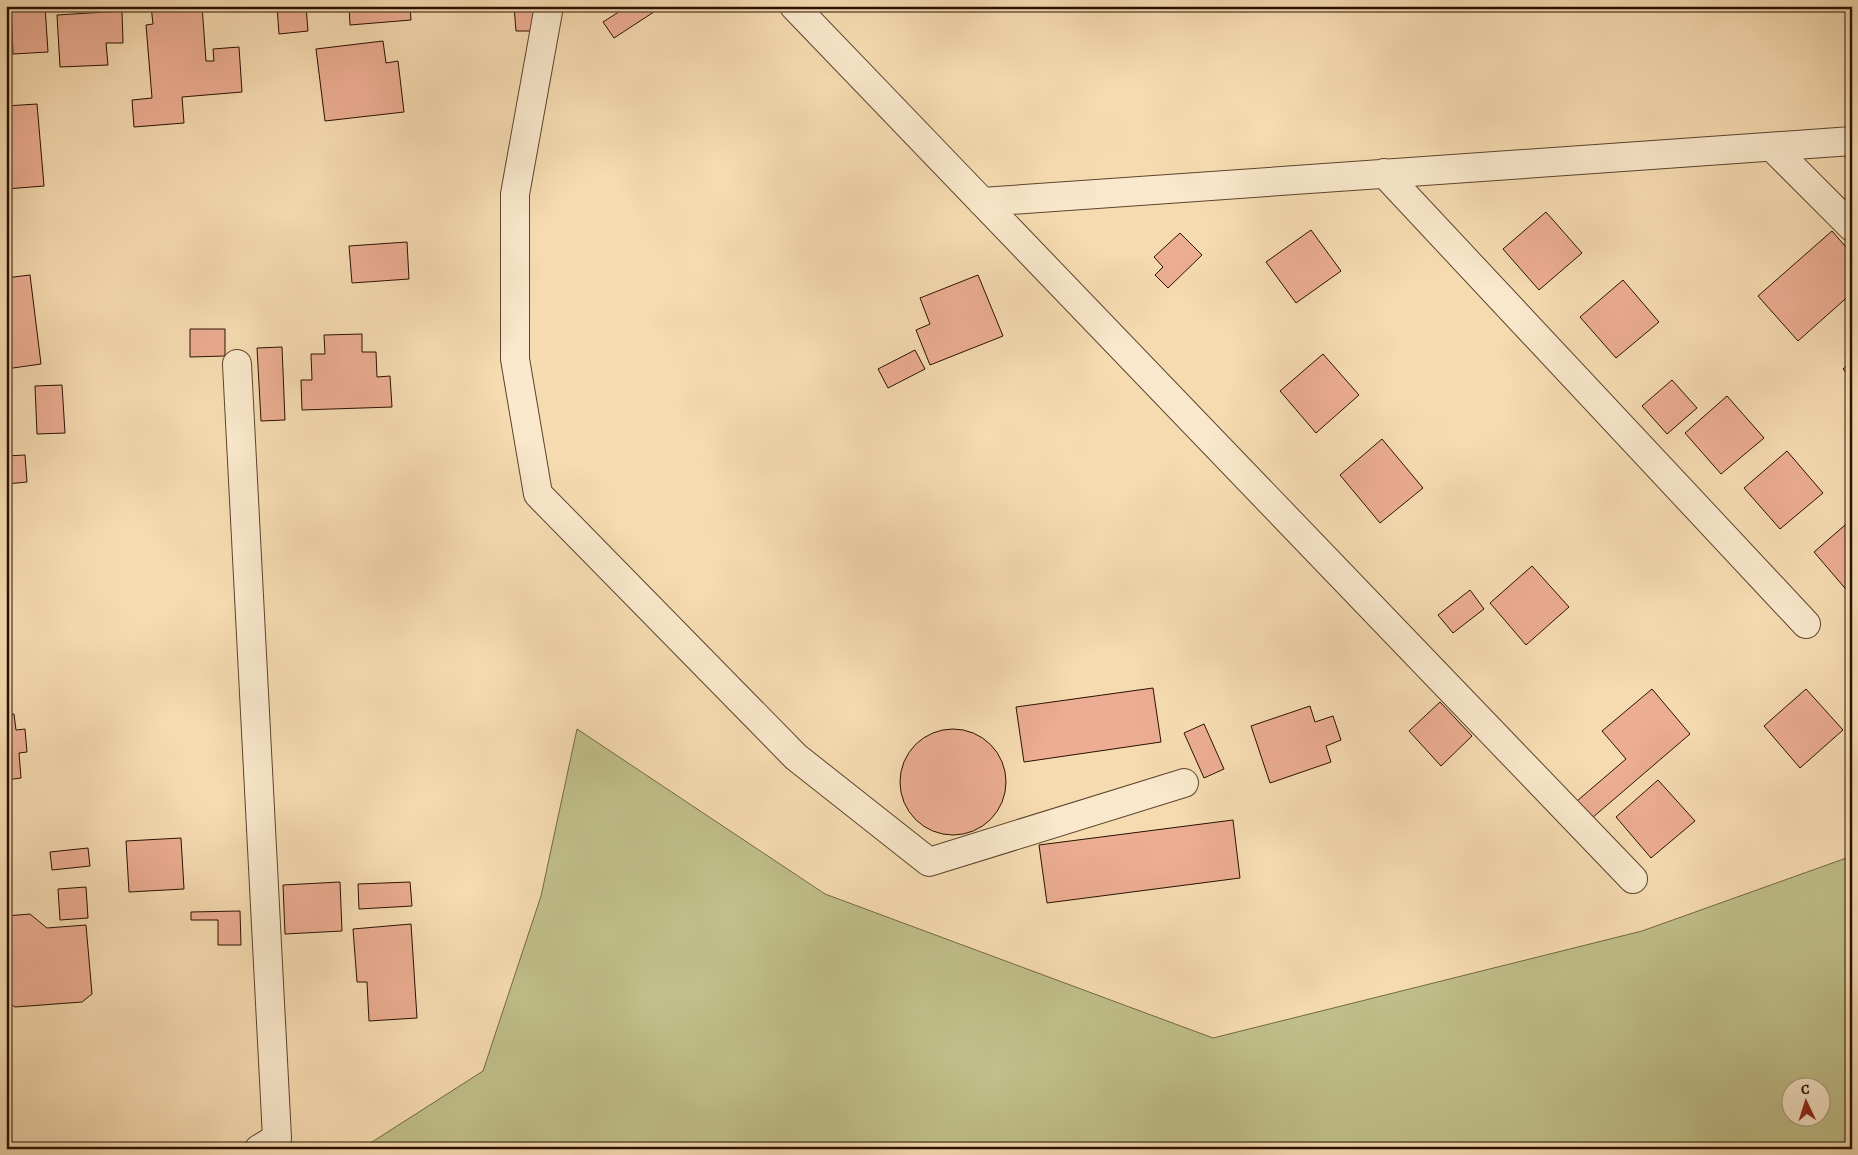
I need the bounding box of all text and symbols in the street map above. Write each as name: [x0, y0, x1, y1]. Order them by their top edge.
north arrow: [1780, 1078, 1830, 1128]
text: С: [1800, 1080, 1810, 1099]

